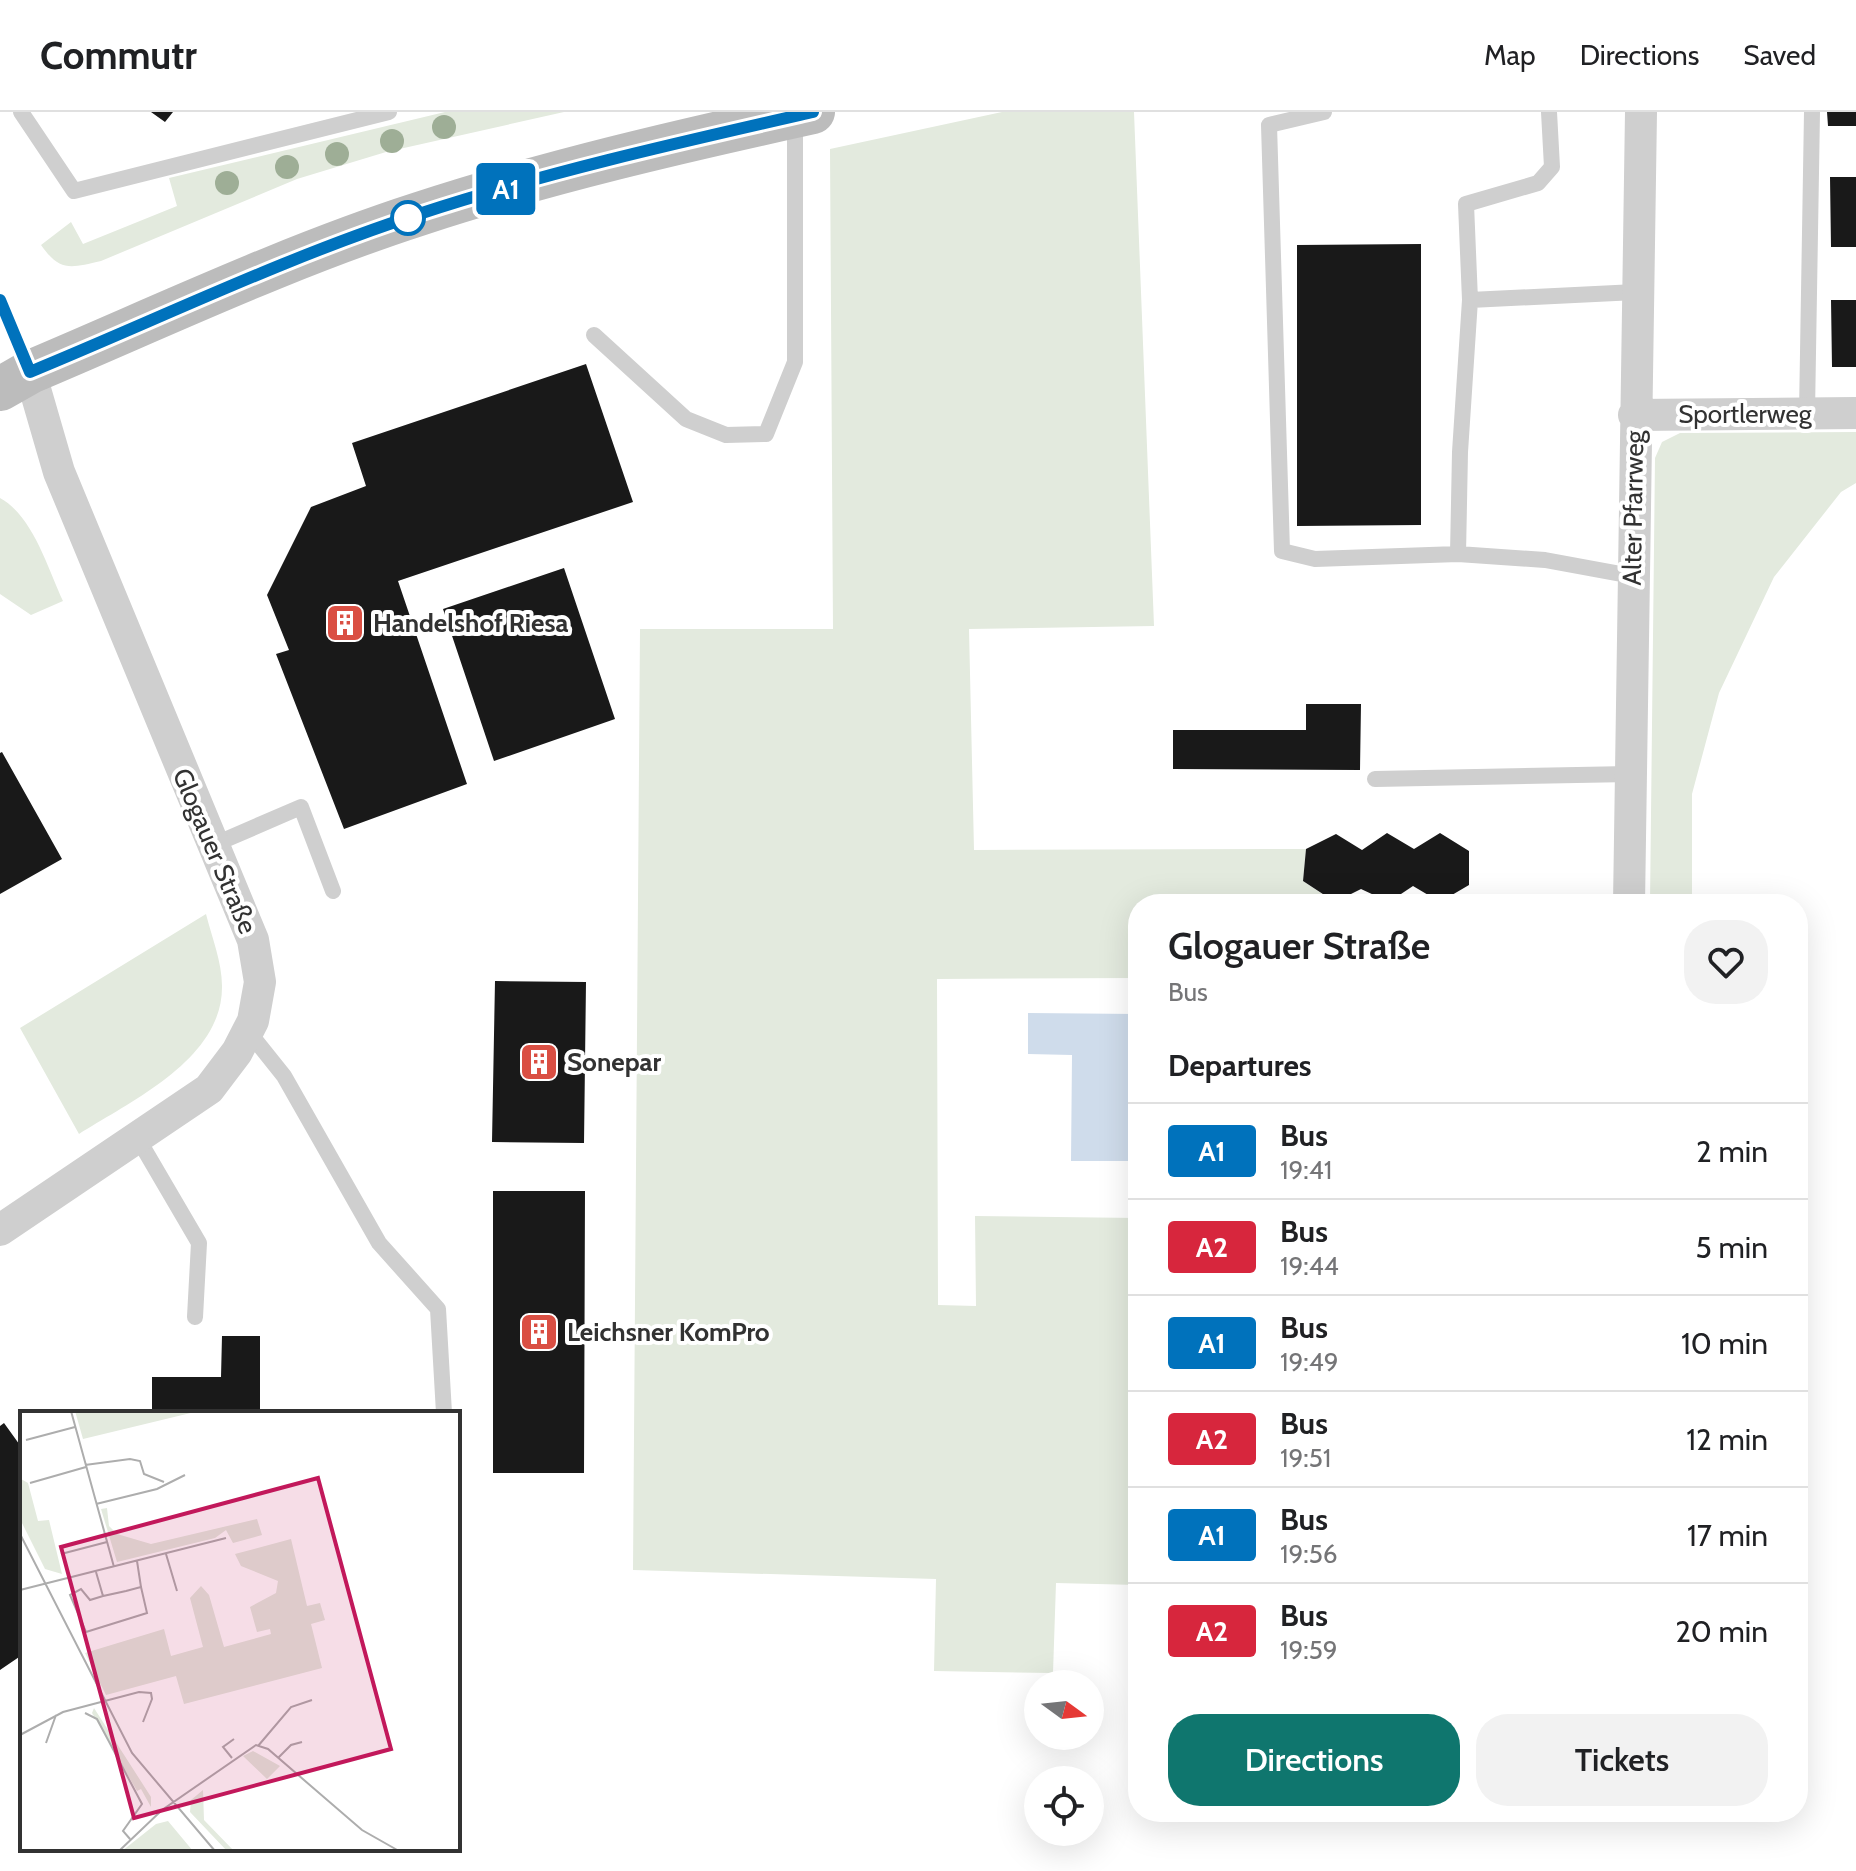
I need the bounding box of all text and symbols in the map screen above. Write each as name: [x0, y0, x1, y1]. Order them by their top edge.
text: Commutr: [40, 32, 197, 79]
text: Map: [1484, 38, 1536, 72]
text: Directions: [1580, 38, 1699, 72]
text: Saved: [1743, 38, 1816, 72]
line badge: A1: [470, 163, 542, 215]
text: A1: [492, 172, 520, 206]
unlabelled marker: [391, 201, 425, 235]
street label: Sportlerweg: [1678, 398, 1813, 430]
street label: Alter Pfarrweg: [1616, 429, 1650, 586]
building icon: Handelshof Riesa: [324, 602, 366, 644]
place label: Handelshof Riesa: [373, 607, 568, 639]
street label: Glogauer Straße: [166, 764, 264, 938]
button: heart: [1684, 920, 1768, 1004]
text: Glogauer Straße: [1168, 922, 1430, 969]
text: Bus: [1168, 976, 1208, 1008]
building icon: Sonepar: [518, 1041, 560, 1083]
place label: Sonepar: [567, 1046, 661, 1078]
text: Departures: [1168, 1047, 1312, 1084]
text: Bus: [1280, 1117, 1328, 1154]
text: 2 min: [1696, 1133, 1768, 1170]
text: A1: [1198, 1134, 1226, 1168]
text: 19:41: [1280, 1154, 1332, 1186]
text: Bus: [1280, 1213, 1328, 1250]
text: 5 min: [1696, 1229, 1768, 1266]
text: A2: [1196, 1230, 1228, 1264]
text: 19:44: [1280, 1250, 1339, 1282]
text: Bus: [1280, 1309, 1328, 1346]
building icon: Leichsner KomPro: [518, 1311, 560, 1353]
place label: Leichsner KomPro: [567, 1316, 770, 1348]
text: 10 min: [1681, 1325, 1768, 1362]
text: A1: [1198, 1326, 1226, 1360]
text: 19:49: [1280, 1346, 1338, 1378]
text: Bus: [1280, 1405, 1328, 1442]
inset map: [20, 1411, 460, 1851]
text: 12 min: [1686, 1421, 1768, 1458]
text: A2: [1196, 1422, 1228, 1456]
text: 19:51: [1280, 1442, 1331, 1474]
text: Bus: [1280, 1501, 1328, 1538]
text: 17 min: [1687, 1517, 1768, 1554]
text: A1: [1198, 1518, 1226, 1552]
text: 19:56: [1280, 1538, 1338, 1570]
text: Bus: [1280, 1597, 1328, 1634]
text: 20 min: [1675, 1613, 1768, 1650]
text: A2: [1196, 1614, 1228, 1648]
text: 19:59: [1280, 1634, 1338, 1666]
north arrow: [1024, 1670, 1104, 1750]
map controls: [1024, 1670, 1104, 1846]
button: Directions: [1168, 1714, 1460, 1806]
button: Tickets: [1476, 1714, 1768, 1806]
button: locate: [1024, 1766, 1104, 1846]

